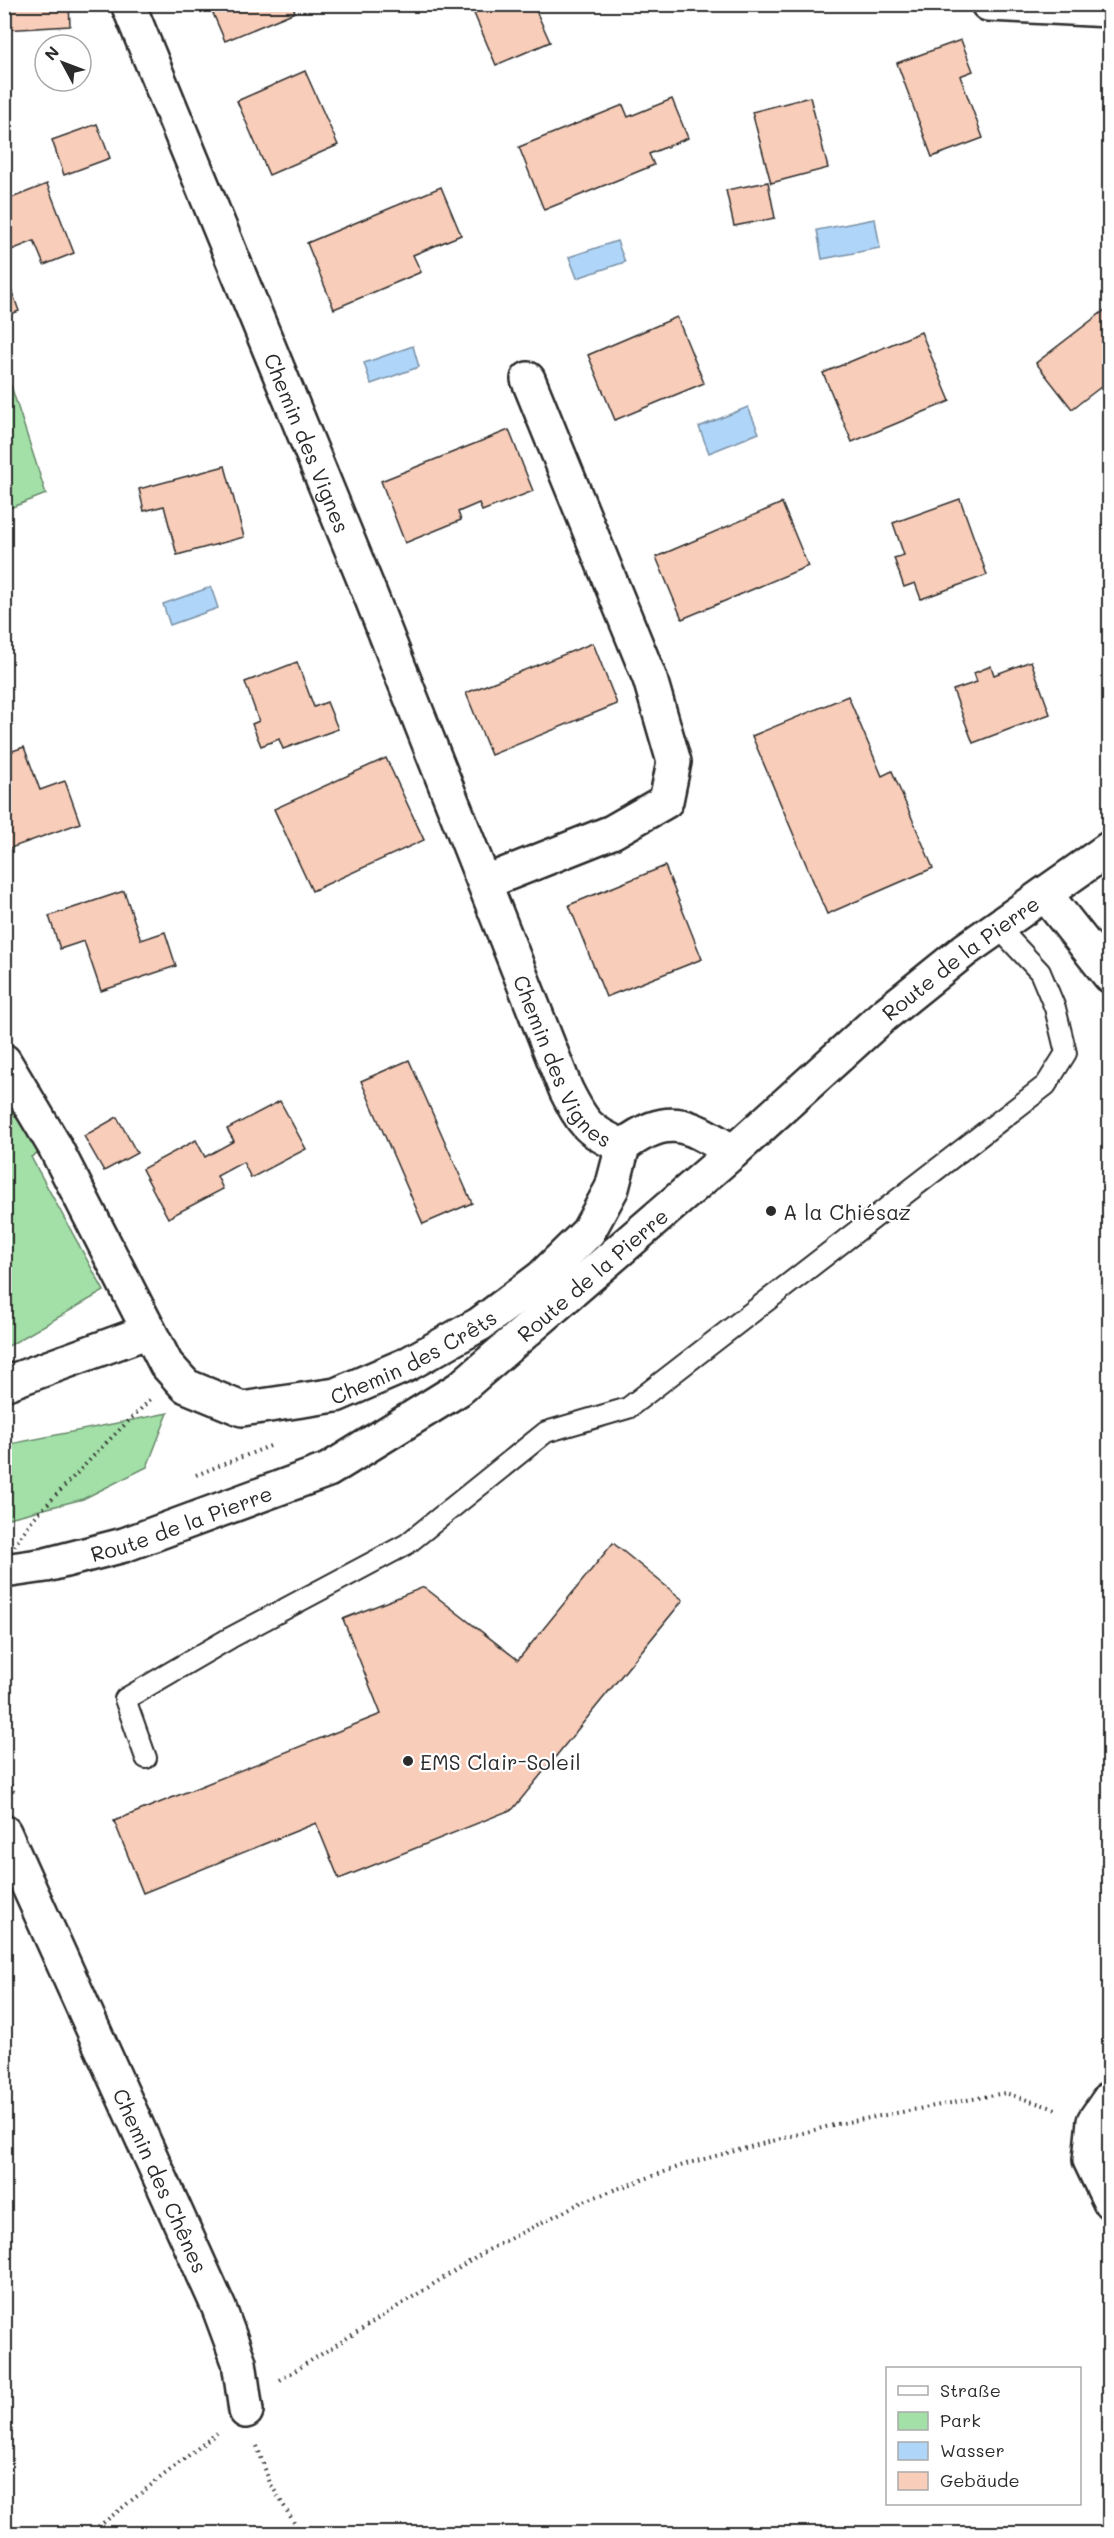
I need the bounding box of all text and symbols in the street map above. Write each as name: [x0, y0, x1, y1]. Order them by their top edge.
north arrow: [33, 33, 93, 93]
text: N: [39, 41, 63, 64]
street label: Chemin des Vignes: [259, 349, 357, 536]
street label: Route de la Pierre: [876, 889, 1044, 1026]
street label: Chemin des Vignes: [508, 971, 616, 1152]
place label: A la Chiésaz: [783, 1198, 911, 1225]
street label: Route de la Pierre: [511, 1201, 673, 1347]
marker: A la Chiésaz: [764, 1204, 778, 1218]
street label: Chemin des Crêts: [326, 1303, 501, 1410]
street label: Route de la Pierre: [87, 1478, 276, 1567]
place label: EMS Clair-Soleil: [420, 1748, 581, 1775]
marker: EMS Clair-Soleil: [401, 1754, 415, 1768]
street label: Chemin des Chênes: [108, 2084, 215, 2277]
legend: [886, 2367, 1081, 2505]
text: Straße: [940, 2378, 1001, 2402]
text: Park: [940, 2408, 981, 2432]
text: Wasser: [940, 2438, 1005, 2462]
text: Gebäude: [940, 2468, 1020, 2492]

